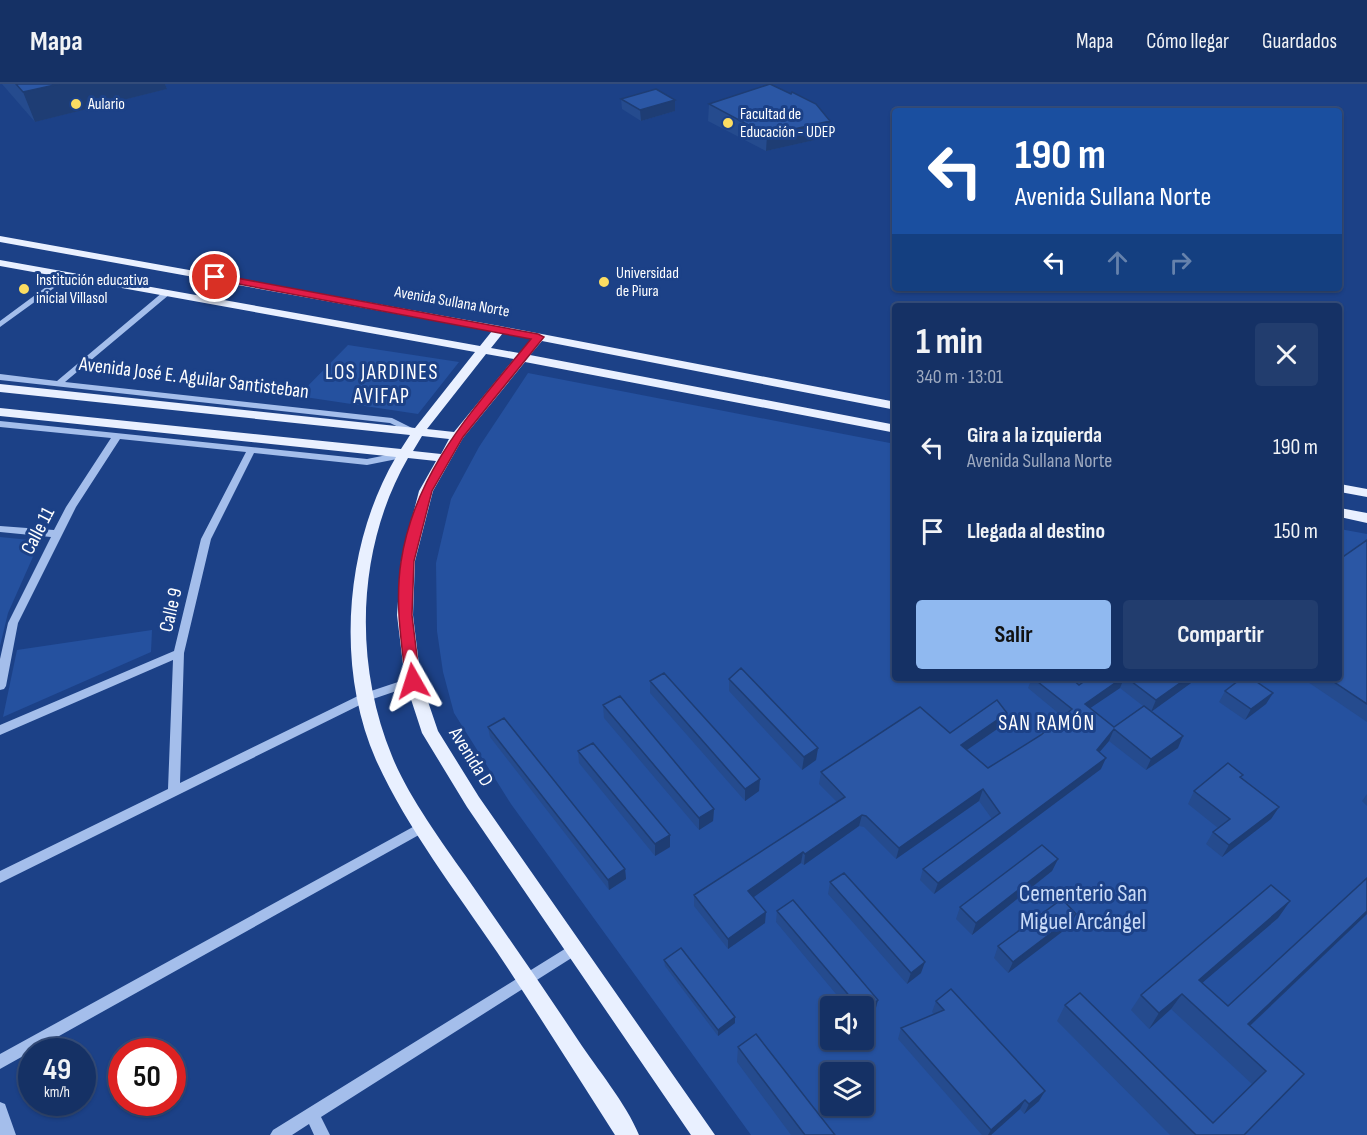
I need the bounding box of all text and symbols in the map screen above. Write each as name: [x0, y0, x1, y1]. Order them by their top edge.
text: Mapa: [30, 25, 83, 58]
text: Mapa: [1076, 29, 1113, 54]
text: Cómo llegar: [1146, 29, 1229, 54]
text: Guardados: [1262, 29, 1337, 54]
place label: Aulario: [87, 95, 125, 114]
marker: Aulario: [69, 97, 83, 111]
place label: Facultad de Educación - UDEP: [740, 105, 835, 142]
marker: Facultad de Educación - UDEP: [721, 116, 735, 130]
text: 190 m: [1015, 130, 1106, 181]
icon: left: [916, 132, 994, 210]
text: Avenida Sullana Norte: [1015, 181, 1211, 213]
icon: left: [1038, 246, 1071, 279]
icon: ahead: [1101, 246, 1134, 279]
icon: right: [1164, 246, 1197, 279]
pin: [189, 251, 240, 302]
icon: arrive: [198, 260, 231, 293]
place label: Universidad de Piura: [616, 264, 679, 301]
place label: Institución educativa inicial Villasol: [36, 271, 149, 308]
marker: Universidad de Piura: [597, 275, 611, 289]
marker: Institución educativa inicial Villasol: [17, 282, 31, 296]
street label: Avenida Sullana Norte: [392, 282, 511, 321]
text: 1 min: [916, 321, 983, 364]
button: close: [1255, 323, 1318, 386]
street label: Avenida José E. Aguilar Santisteban: [77, 352, 310, 404]
district label: LOS JARDINES AVIFAP: [325, 360, 439, 409]
text: 340 m · 13:01: [916, 365, 1003, 389]
text: Gira a la izquierda: [967, 422, 1102, 449]
icon: left: [916, 431, 949, 464]
text: 190 m: [1273, 434, 1318, 461]
text: Avenida Sullana Norte: [967, 449, 1112, 473]
street label: Calle 11: [16, 503, 60, 559]
icon: arrive: [916, 515, 949, 548]
text: Llegada al destino: [967, 518, 1105, 545]
text: 150 m: [1274, 518, 1318, 545]
street label: Calle 9: [154, 586, 188, 634]
button: Salir: [916, 600, 1111, 669]
button: Compartir: [1123, 600, 1318, 669]
position arrow: [381, 649, 445, 713]
district label: SAN RAMÓN: [998, 711, 1096, 736]
street label: Avenida D: [443, 722, 498, 791]
park label: Cementerio San Miguel Arcángel: [1019, 879, 1147, 936]
map controls: [820, 996, 874, 1116]
button: sound: [820, 996, 874, 1050]
speed limit sign: 50: [108, 1038, 186, 1116]
text: 49: [43, 1052, 71, 1088]
button: layers: [820, 1062, 874, 1116]
text: km/h: [44, 1083, 70, 1102]

